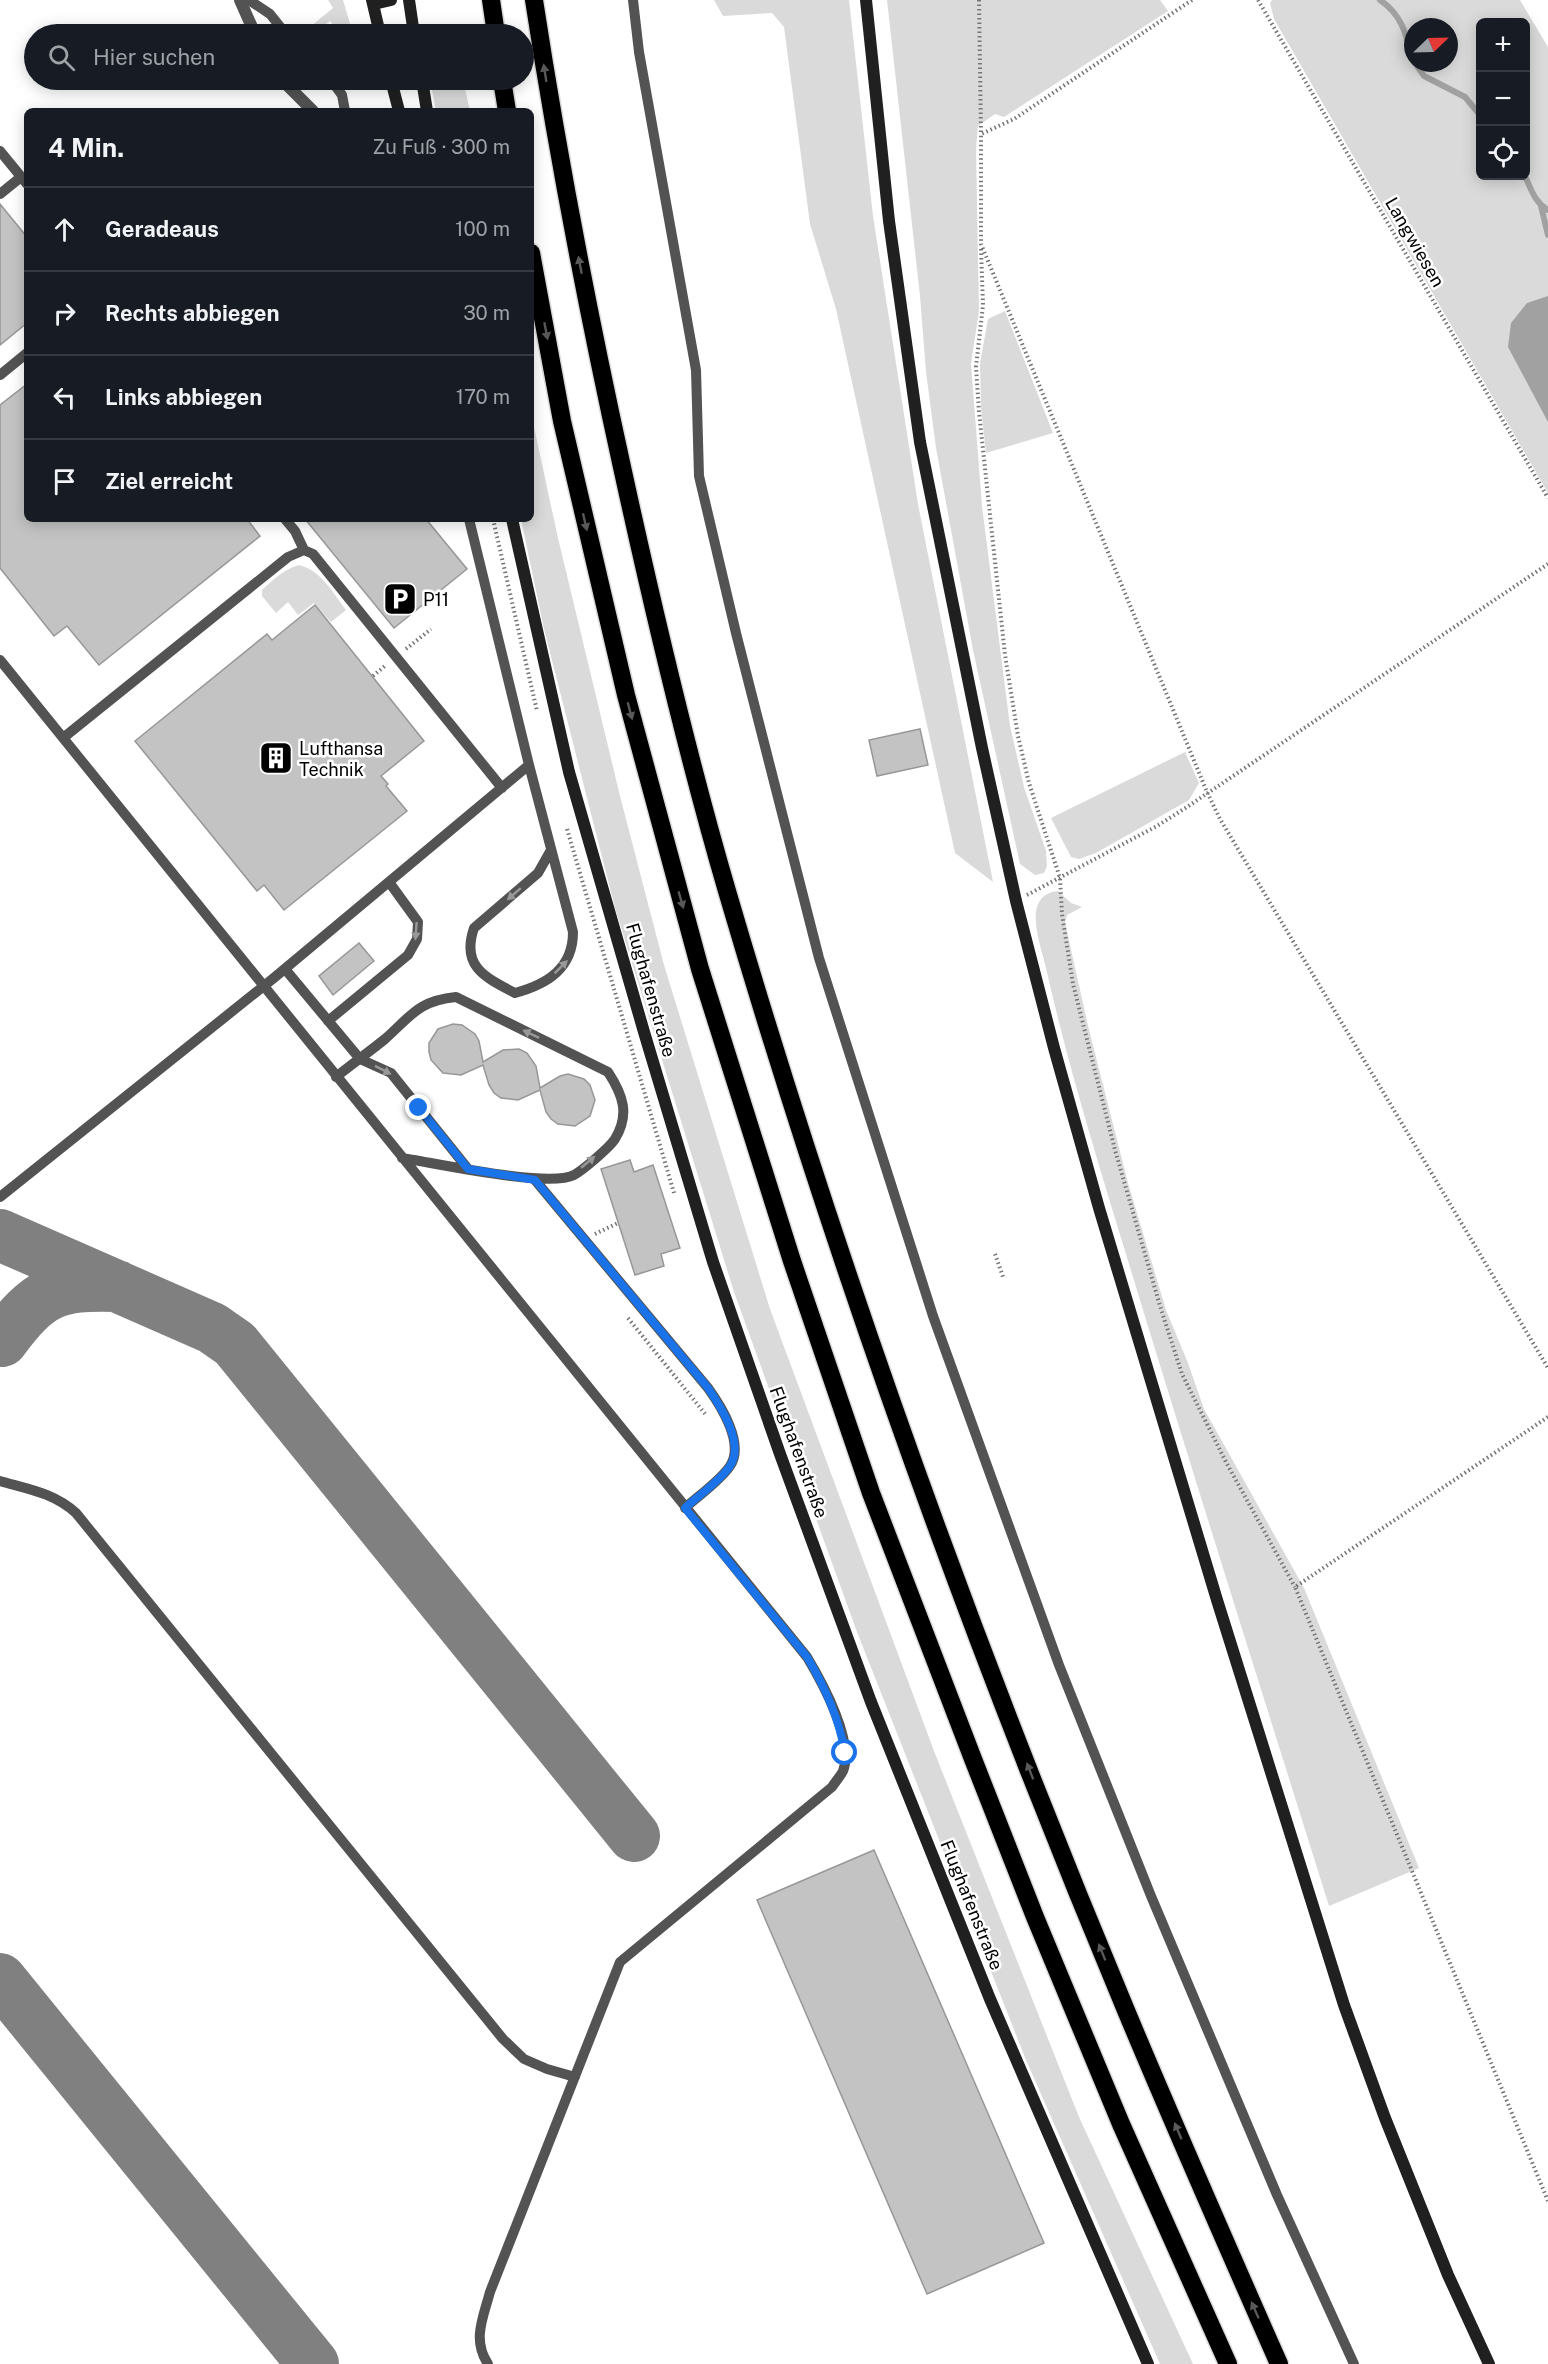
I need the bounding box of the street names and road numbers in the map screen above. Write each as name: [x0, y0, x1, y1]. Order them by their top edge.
street label: Langwiesen: [1381, 193, 1449, 291]
street label: Flughafenstraße: [622, 921, 680, 1059]
street label: Flughafenstraße: [765, 1383, 833, 1521]
street label: Flughafenstraße: [936, 1837, 1008, 1973]

